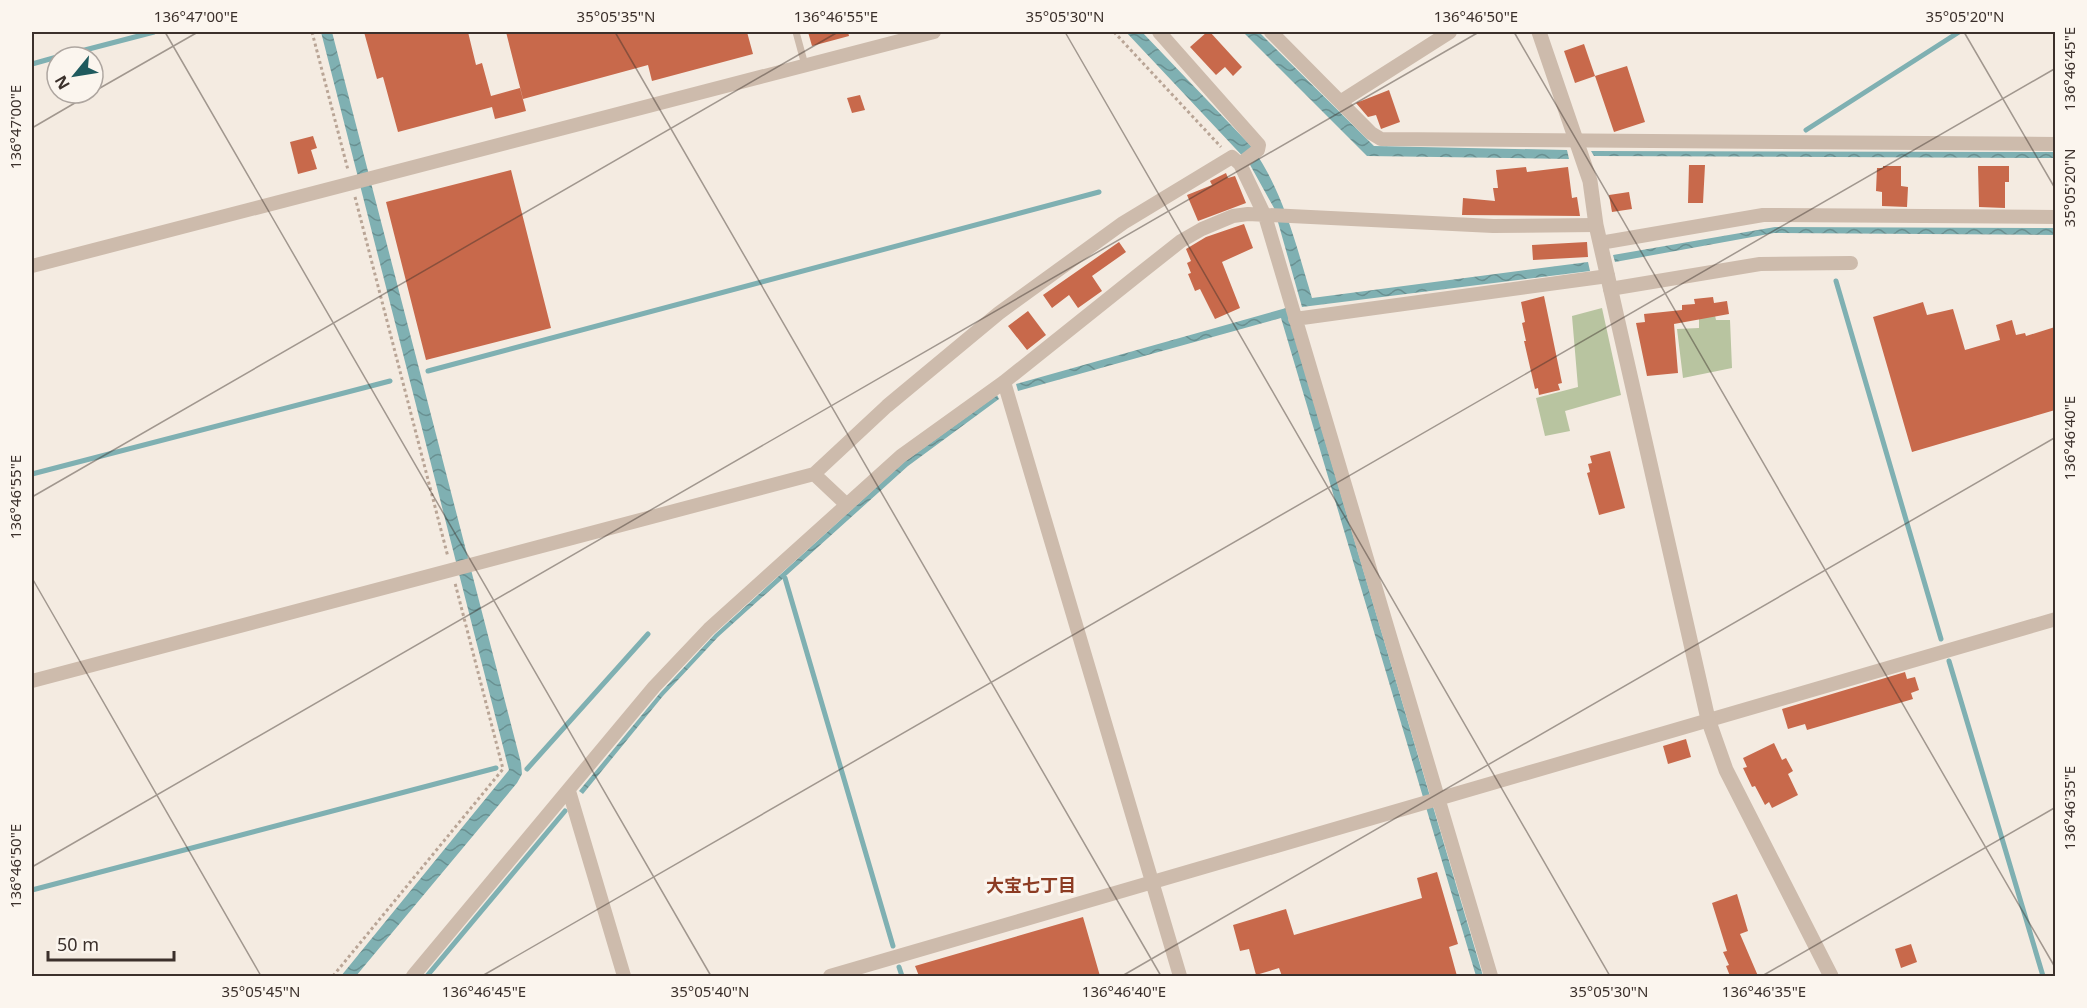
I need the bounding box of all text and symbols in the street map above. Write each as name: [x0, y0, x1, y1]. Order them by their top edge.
text: 136°47'00"E: [154, 6, 238, 26]
text: 35°05'35"N: [577, 6, 655, 26]
text: 136°46'55"E: [794, 6, 878, 26]
text: 35°05'30"N: [1026, 6, 1104, 26]
text: 136°46'50"E: [1434, 6, 1518, 26]
text: 35°05'20"N: [1926, 6, 2004, 26]
text: 136°46'45"E: [2059, 27, 2079, 111]
north arrow: [45, 45, 105, 105]
text: N: [49, 71, 75, 94]
text: 136°47'00"E: [5, 85, 25, 169]
text: 35°05'20"N: [2059, 149, 2079, 227]
text: 136°46'40"E: [2059, 396, 2079, 480]
text: 136°46'55"E: [5, 455, 25, 539]
text: 136°46'35"E: [2059, 766, 2079, 850]
text: 136°46'50"E: [5, 824, 25, 908]
district label: 大宝七丁目: [986, 873, 1076, 897]
scale bar: [48, 924, 174, 962]
text: 50 m: [57, 932, 99, 956]
text: 35°05'45"N: [222, 981, 300, 1001]
text: 136°46'45"E: [442, 981, 526, 1001]
text: 35°05'40"N: [671, 981, 749, 1001]
text: 136°46'40"E: [1082, 981, 1166, 1001]
text: 35°05'30"N: [1570, 981, 1648, 1001]
text: 136°46'35"E: [1722, 981, 1806, 1001]

